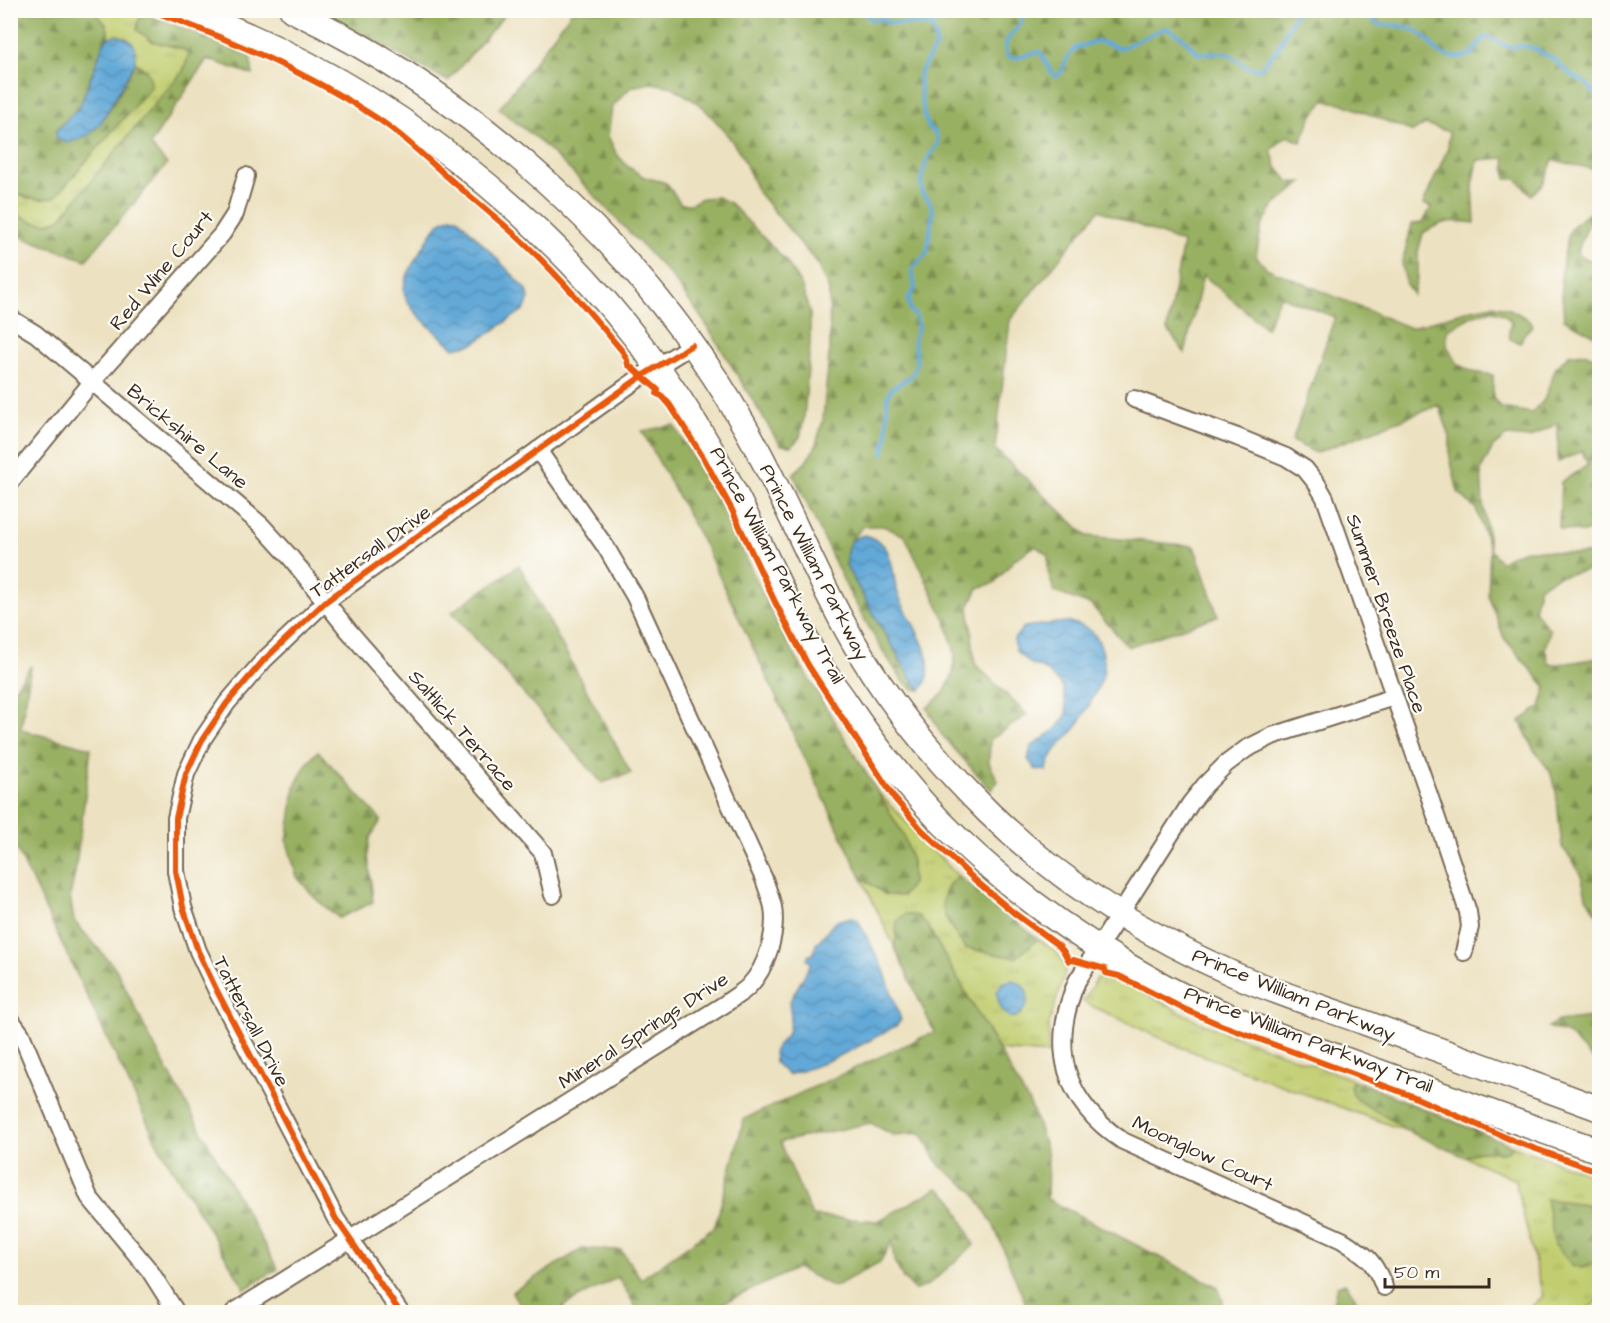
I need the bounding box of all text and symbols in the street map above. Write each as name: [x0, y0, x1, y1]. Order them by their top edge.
street label: Red Wine Court: [103, 205, 220, 337]
street label: Brickshire Lane: [121, 378, 254, 496]
street label: Prince William Parkway Trail: [702, 442, 852, 689]
street label: Prince William Parkway: [752, 460, 876, 666]
street label: Tattersall Drive: [304, 498, 437, 605]
street label: Summer Breeze Place: [1339, 510, 1433, 717]
street label: Saltlick Terrace: [402, 664, 523, 797]
street label: Prince William Parkway: [1188, 941, 1399, 1049]
street label: Tattersall Drive: [206, 951, 296, 1092]
street label: Mineral Springs Drive: [553, 965, 735, 1097]
street label: Prince William Parkway Trail: [1180, 979, 1437, 1101]
street label: Moonglow Court: [1127, 1109, 1278, 1200]
scale bar: [1385, 1251, 1488, 1289]
text: 50 m: [1394, 1260, 1439, 1285]

